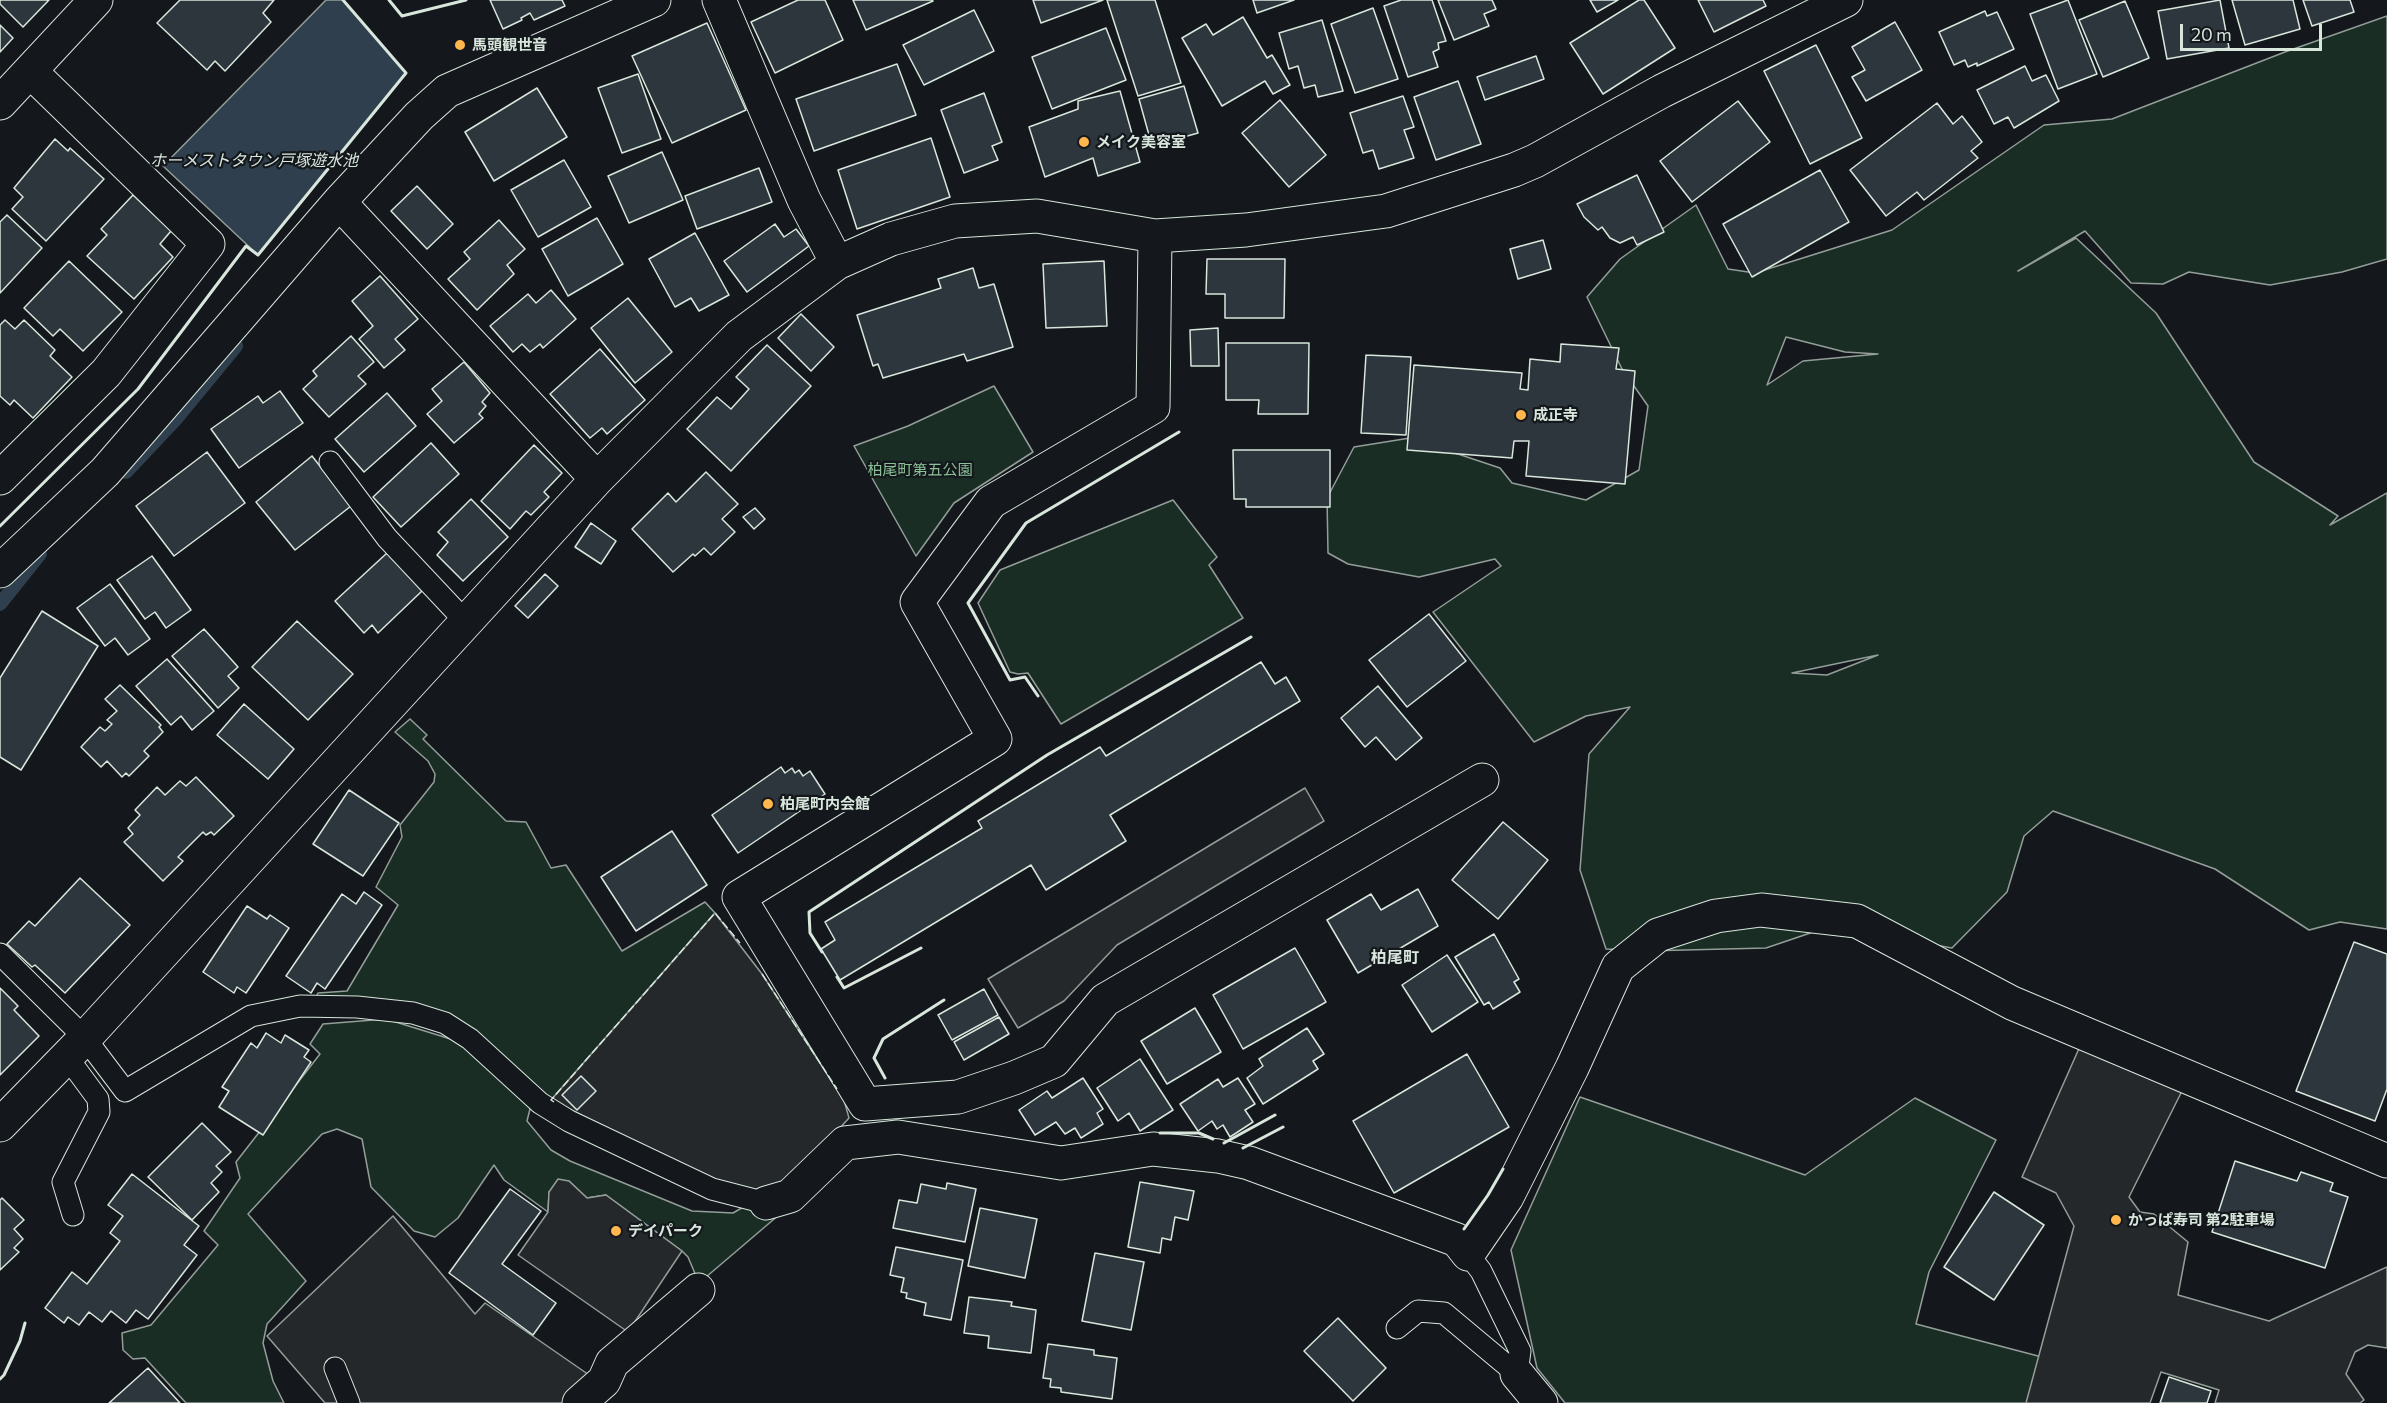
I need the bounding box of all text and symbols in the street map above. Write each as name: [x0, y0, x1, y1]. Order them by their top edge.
scale bar: [2183, 12, 2326, 50]
text: 20 m: [2191, 23, 2232, 45]
place label: 馬頭観世音: [472, 36, 547, 54]
marker: 馬頭観世音: [453, 38, 467, 52]
place label: メイク美容室: [1096, 133, 1186, 151]
marker: メイク美容室: [1077, 135, 1091, 149]
water label: ホーメストタウン戸塚遊水池: [150, 151, 358, 171]
place label: 成正寺: [1533, 406, 1578, 424]
marker: 成正寺: [1514, 408, 1528, 422]
park label: 柏尾町第五公園: [868, 461, 972, 479]
place label: 柏尾町内会館: [780, 795, 870, 813]
marker: 柏尾町内会館: [761, 797, 775, 811]
district label: 柏尾町: [1371, 948, 1419, 968]
place label: かっぱ寿司 第2駐車場: [2128, 1211, 2274, 1229]
marker: かっぱ寿司 第2駐車場: [2109, 1213, 2123, 1227]
place label: デイパーク: [628, 1222, 703, 1240]
marker: デイパーク: [609, 1224, 623, 1238]

